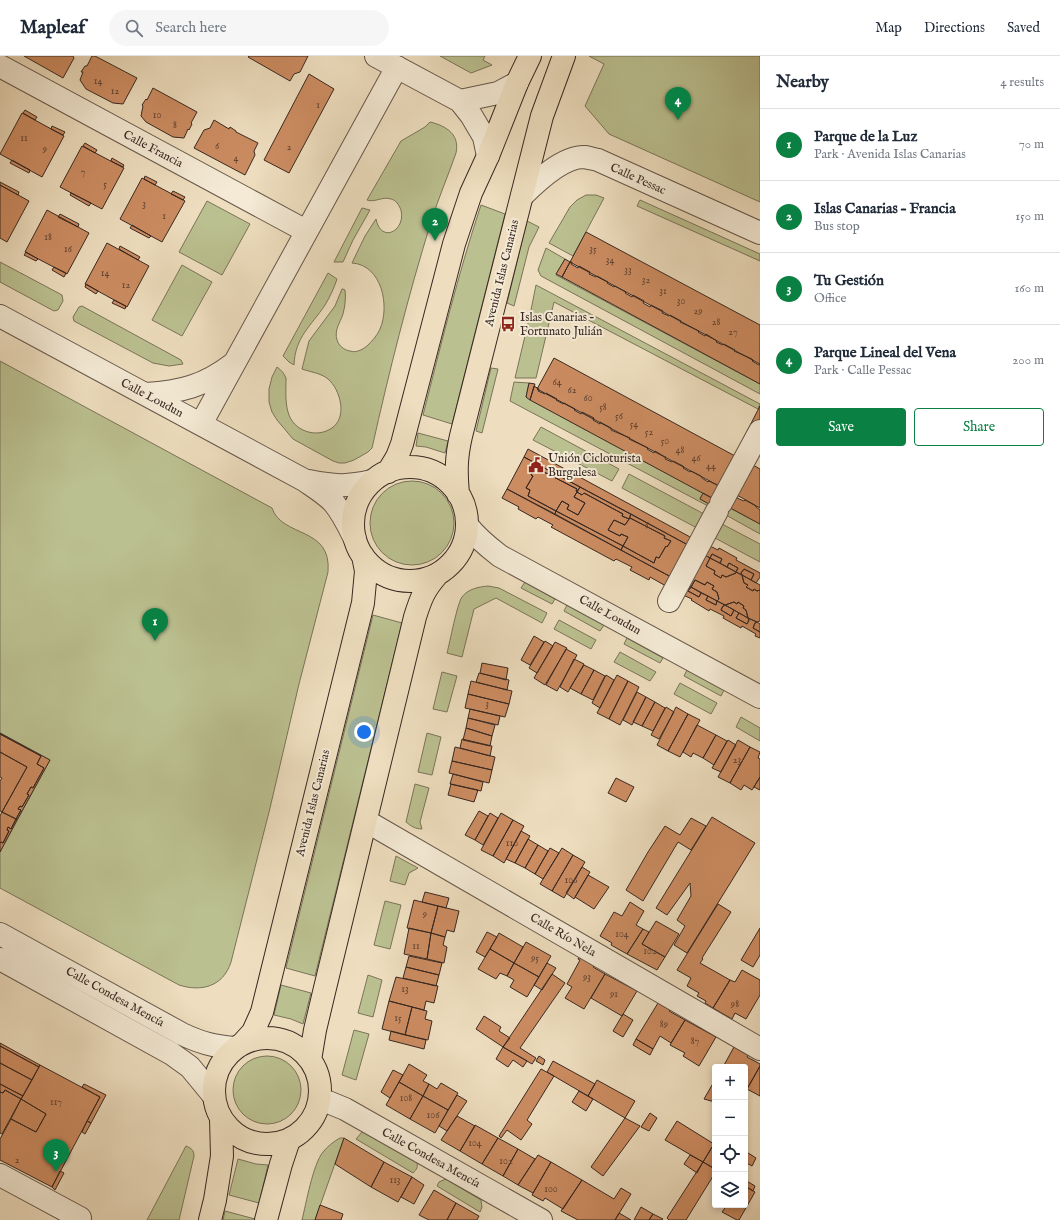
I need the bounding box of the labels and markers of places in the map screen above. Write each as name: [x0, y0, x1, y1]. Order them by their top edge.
pin: 4: [665, 87, 691, 120]
pin: 2: [422, 208, 448, 241]
place label: Islas Canarias – Fortunato Julián: [520, 310, 603, 340]
bus stop icon: Islas Canarias – Fortunato Julián: [499, 315, 517, 333]
place label: Unión Cicloturista Burgalesa: [548, 451, 642, 480]
public building icon: Unión Cicloturista Burgalesa: [527, 456, 545, 474]
pin: 1: [142, 608, 168, 641]
pin: 3: [43, 1139, 69, 1172]

